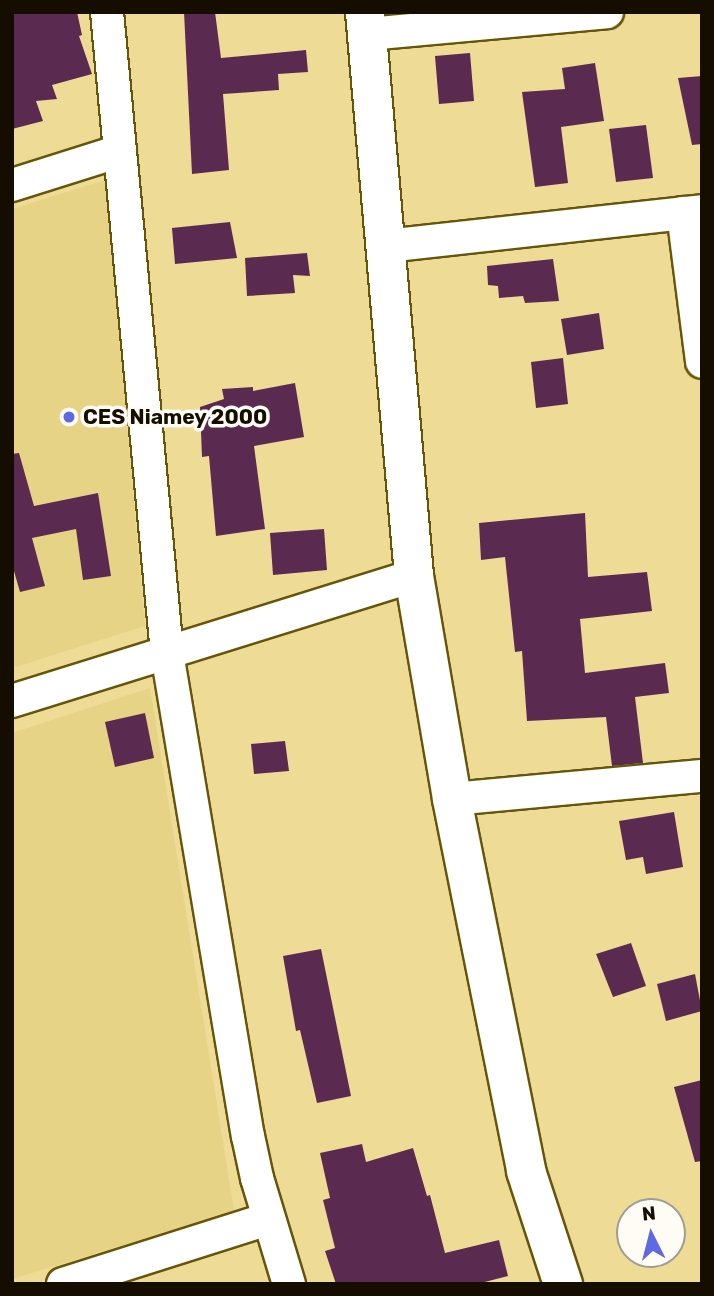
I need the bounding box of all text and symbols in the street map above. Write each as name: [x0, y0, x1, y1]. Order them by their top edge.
place label: CES Niamey 2000: [83, 404, 268, 430]
marker: CES Niamey 2000: [61, 409, 77, 425]
north arrow: [616, 1198, 686, 1268]
text: N: [641, 1201, 657, 1226]

